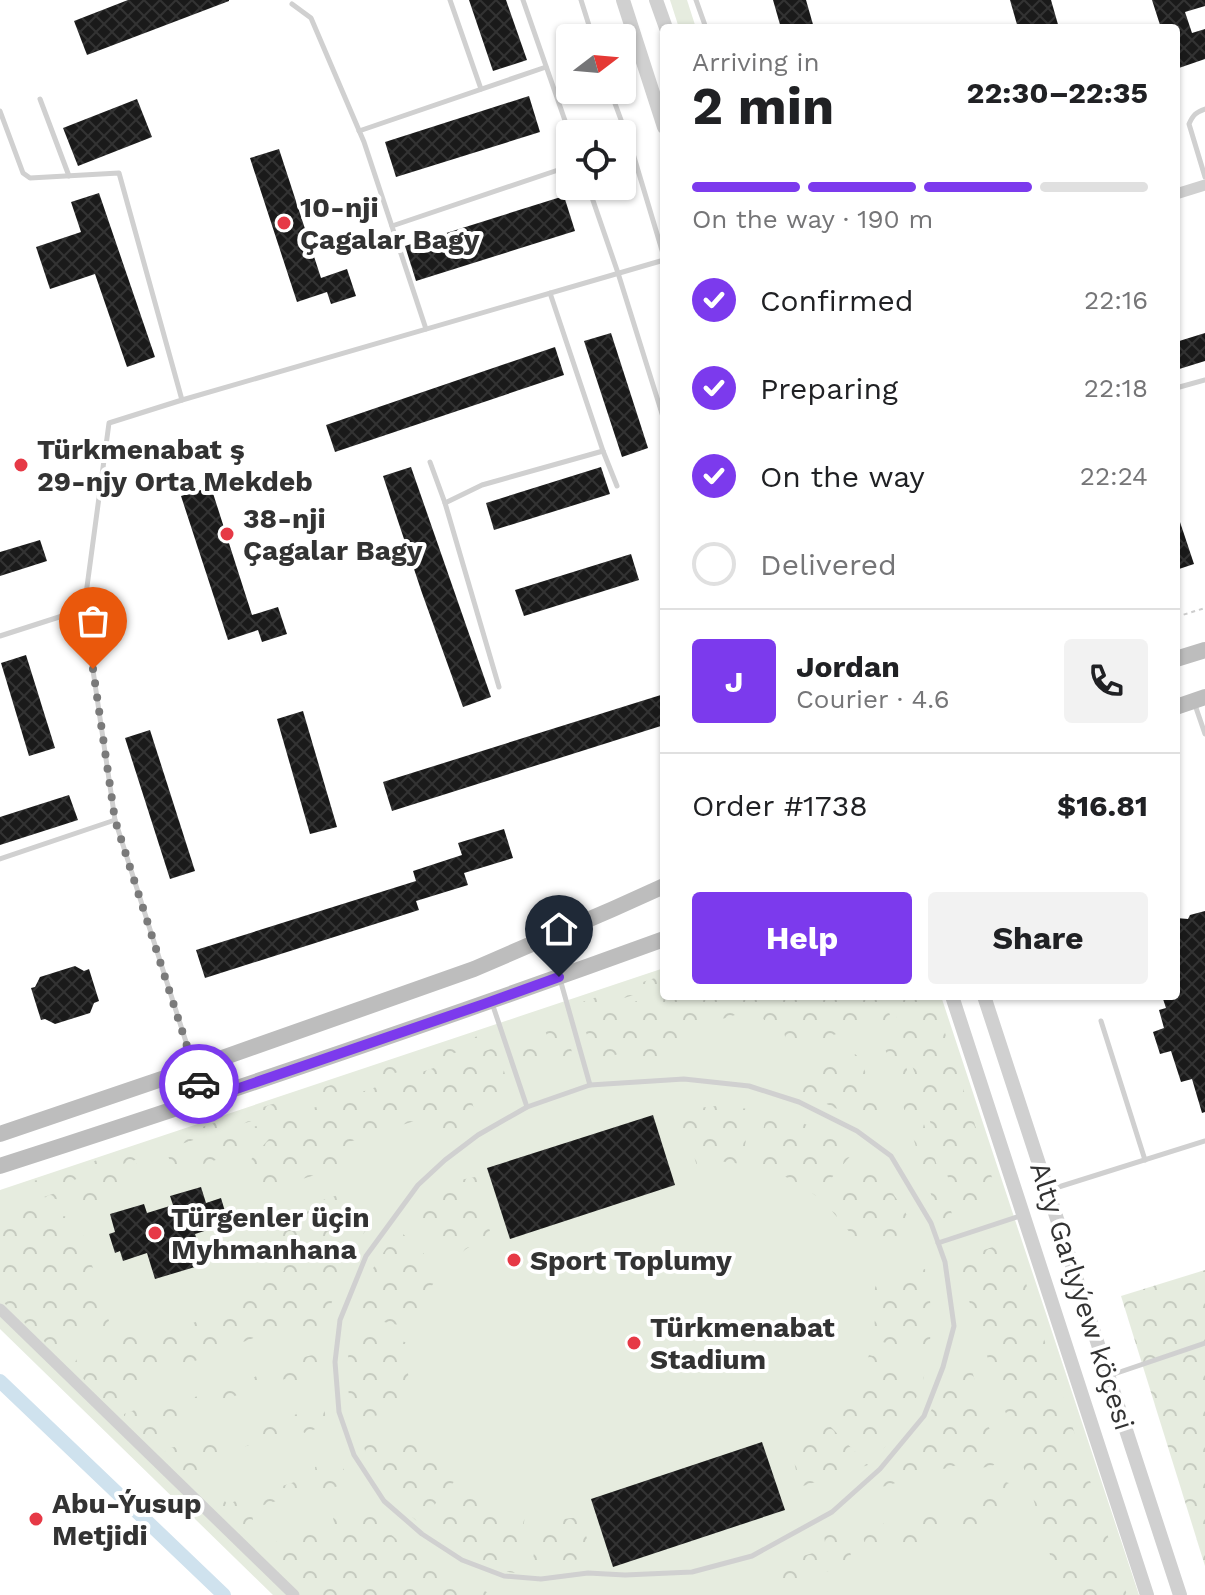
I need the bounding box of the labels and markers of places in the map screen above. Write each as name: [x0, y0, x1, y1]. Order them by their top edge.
place label: 10-nji Çagalar Bagy: [300, 191, 480, 256]
marker: 10-nji Çagalar Bagy: [275, 214, 293, 232]
place label: Türkmenabat ş 29-njy Orta Mekdeb: [37, 433, 313, 498]
marker: Türkmenabat ş 29-njy Orta Mekdeb: [12, 456, 30, 474]
place label: 38-nji Çagalar Bagy: [243, 502, 423, 567]
marker: 38-nji Çagalar Bagy: [218, 525, 236, 543]
pin: [59, 587, 127, 669]
pin: [525, 895, 593, 977]
place label: Türgenler üçin Myhmanhana: [171, 1201, 370, 1266]
marker: Türgenler üçin Myhmanhana: [146, 1224, 164, 1242]
place label: Sport Toplumy: [530, 1244, 732, 1277]
marker: Sport Toplumy: [505, 1251, 523, 1269]
place label: Türkmenabat Stadium: [650, 1311, 835, 1376]
marker: Türkmenabat Stadium: [625, 1334, 643, 1352]
place label: Abu-Ýusup Metjidi: [52, 1487, 202, 1552]
marker: Abu-Ýusup Metjidi: [27, 1510, 45, 1528]

